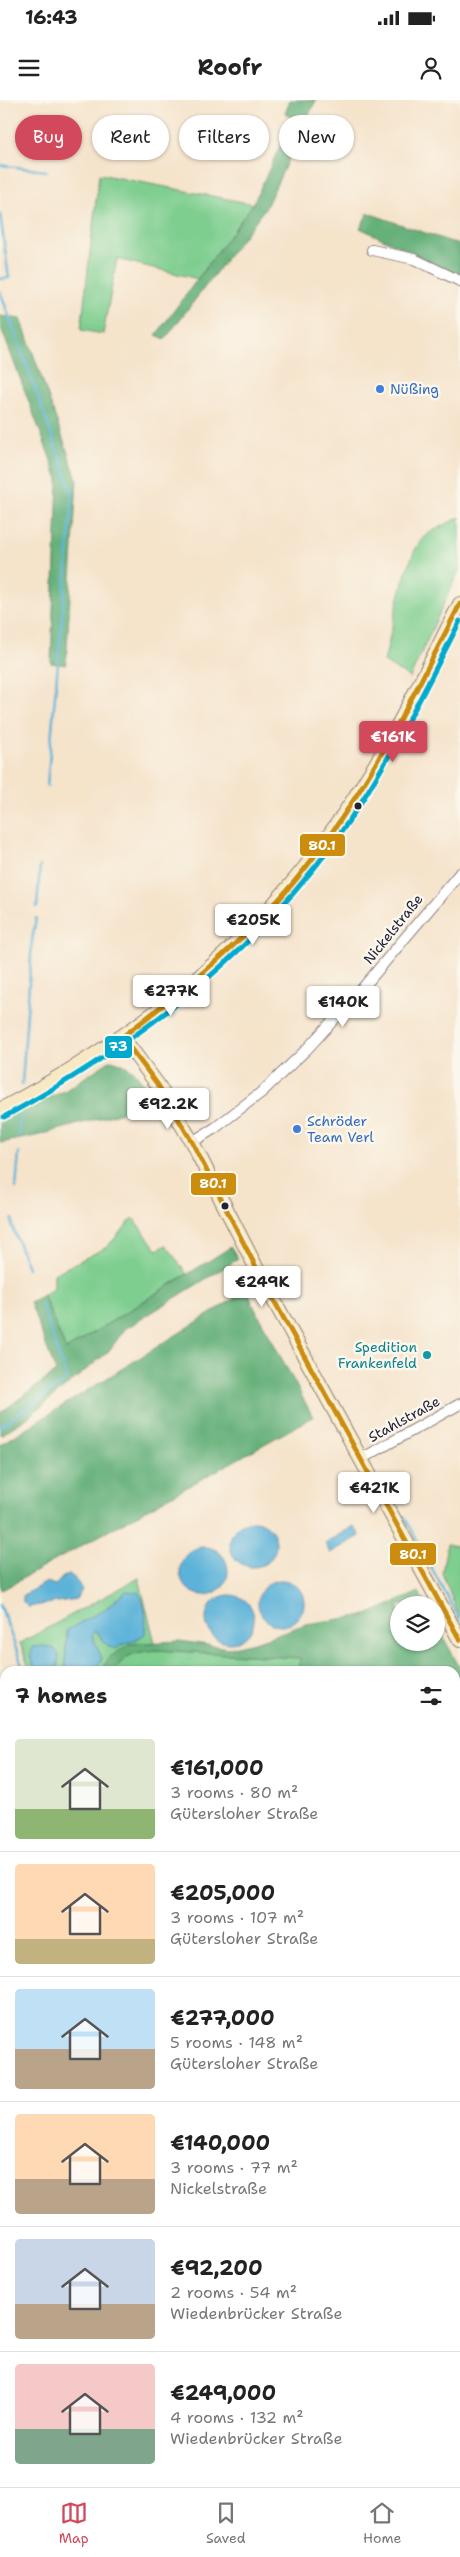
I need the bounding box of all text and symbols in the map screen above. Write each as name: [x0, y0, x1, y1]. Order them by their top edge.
text: 16:43: [25, 5, 78, 30]
text: Roofr: [198, 53, 262, 82]
icon: menu: [15, 54, 43, 82]
icon: person: [417, 54, 445, 82]
chip: Buy: [15, 115, 82, 160]
chip: Rent: [92, 115, 169, 160]
chip: Filters: [179, 115, 269, 160]
chip: New: [279, 115, 354, 160]
place label: Nüßing: [390, 380, 439, 398]
marker: Nüßing: [374, 383, 386, 395]
pin: €161K: [358, 720, 428, 763]
text: €161K: [370, 726, 416, 747]
unlabelled marker: [353, 801, 363, 811]
line badge: 80.1: [299, 833, 346, 857]
text: 80.1: [308, 836, 336, 854]
street label: Nickelstraße: [359, 890, 427, 968]
pin: €205K: [218, 904, 288, 946]
text: €205K: [226, 909, 280, 930]
pin: €277K: [136, 974, 206, 1017]
text: €277K: [144, 980, 198, 1001]
pin: €140K: [308, 986, 378, 1028]
text: €140K: [318, 991, 368, 1012]
line badge: 73: [104, 1035, 133, 1059]
text: 73: [108, 1037, 128, 1055]
pin: €92.2K: [127, 1088, 209, 1130]
text: €92.2K: [138, 1093, 198, 1114]
place label: Schröder Team Verl: [307, 1112, 375, 1146]
marker: Schröder Team Verl: [291, 1123, 303, 1135]
line badge: 80.1: [190, 1172, 237, 1196]
text: 80.1: [199, 1174, 227, 1192]
unlabelled marker: [220, 1201, 230, 1211]
pin: €249K: [227, 1266, 297, 1308]
text: €249K: [235, 1271, 289, 1292]
place label: Spedition Frankenfeld: [338, 1338, 417, 1372]
marker: Spedition Frankenfeld: [421, 1349, 433, 1361]
street label: Stahlstraße: [365, 1392, 443, 1446]
pin: €421K: [339, 1472, 409, 1514]
text: €421K: [349, 1477, 399, 1498]
line badge: 80.1: [389, 1542, 437, 1566]
text: 80.1: [399, 1545, 427, 1563]
map controls: [390, 1596, 445, 1651]
button: layers: [390, 1596, 445, 1651]
text: 7 homes: [15, 1682, 107, 1710]
icon: filters: [417, 1682, 445, 1710]
text: €161,000: [170, 1754, 264, 1782]
icon: home: [55, 1759, 115, 1819]
text: 3 rooms · 80 m²: [170, 1782, 298, 1803]
text: Gütersloher Straße: [170, 1803, 318, 1824]
text: €205,000: [170, 1879, 275, 1907]
icon: home: [55, 1884, 115, 1944]
text: 3 rooms · 107 m²: [170, 1907, 304, 1928]
text: Gütersloher Straße: [170, 1928, 318, 1949]
text: €277,000: [170, 2004, 275, 2032]
icon: home: [55, 2009, 115, 2069]
text: 5 rooms · 148 m²: [170, 2032, 303, 2053]
text: Gütersloher Straße: [170, 2053, 318, 2074]
text: €140,000: [170, 2129, 270, 2157]
icon: home: [55, 2134, 115, 2194]
text: 3 rooms · 77 m²: [170, 2157, 298, 2178]
text: Nickelstraße: [170, 2178, 267, 2199]
text: €92,200: [170, 2254, 263, 2282]
icon: home: [55, 2259, 115, 2319]
text: 2 rooms · 54 m²: [170, 2282, 297, 2303]
text: Wiedenbrücker Straße: [170, 2303, 342, 2324]
text: €249,000: [170, 2379, 276, 2407]
icon: home: [55, 2384, 115, 2444]
text: 4 rooms · 132 m²: [170, 2407, 304, 2428]
text: Wiedenbrücker Straße: [170, 2428, 342, 2449]
tab: Map: [59, 2499, 89, 2547]
tab: Saved: [206, 2499, 246, 2547]
tab: Home: [363, 2499, 401, 2547]

